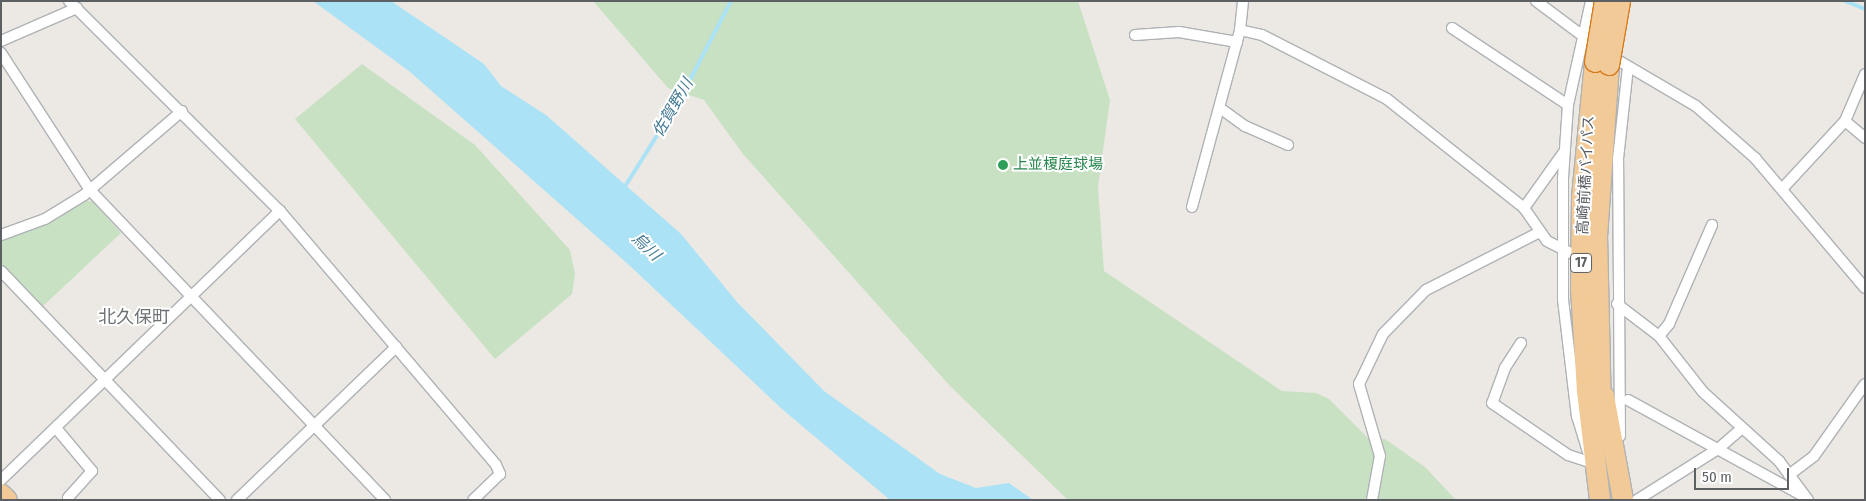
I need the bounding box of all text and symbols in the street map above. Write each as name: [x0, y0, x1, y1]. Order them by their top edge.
water label: 佐賀野川: [649, 75, 697, 141]
street label: 高崎前橋バイパス: [1574, 115, 1598, 235]
place label: 上並榎庭球場: [1013, 156, 1103, 174]
marker: 上並榎庭球場: [997, 159, 1009, 171]
water label: 烏川: [628, 229, 664, 265]
road number: 17: [1570, 252, 1592, 274]
district label: 北久保町: [98, 306, 170, 328]
scale bar: [1696, 458, 1791, 490]
text: 50 m: [1702, 468, 1732, 486]

